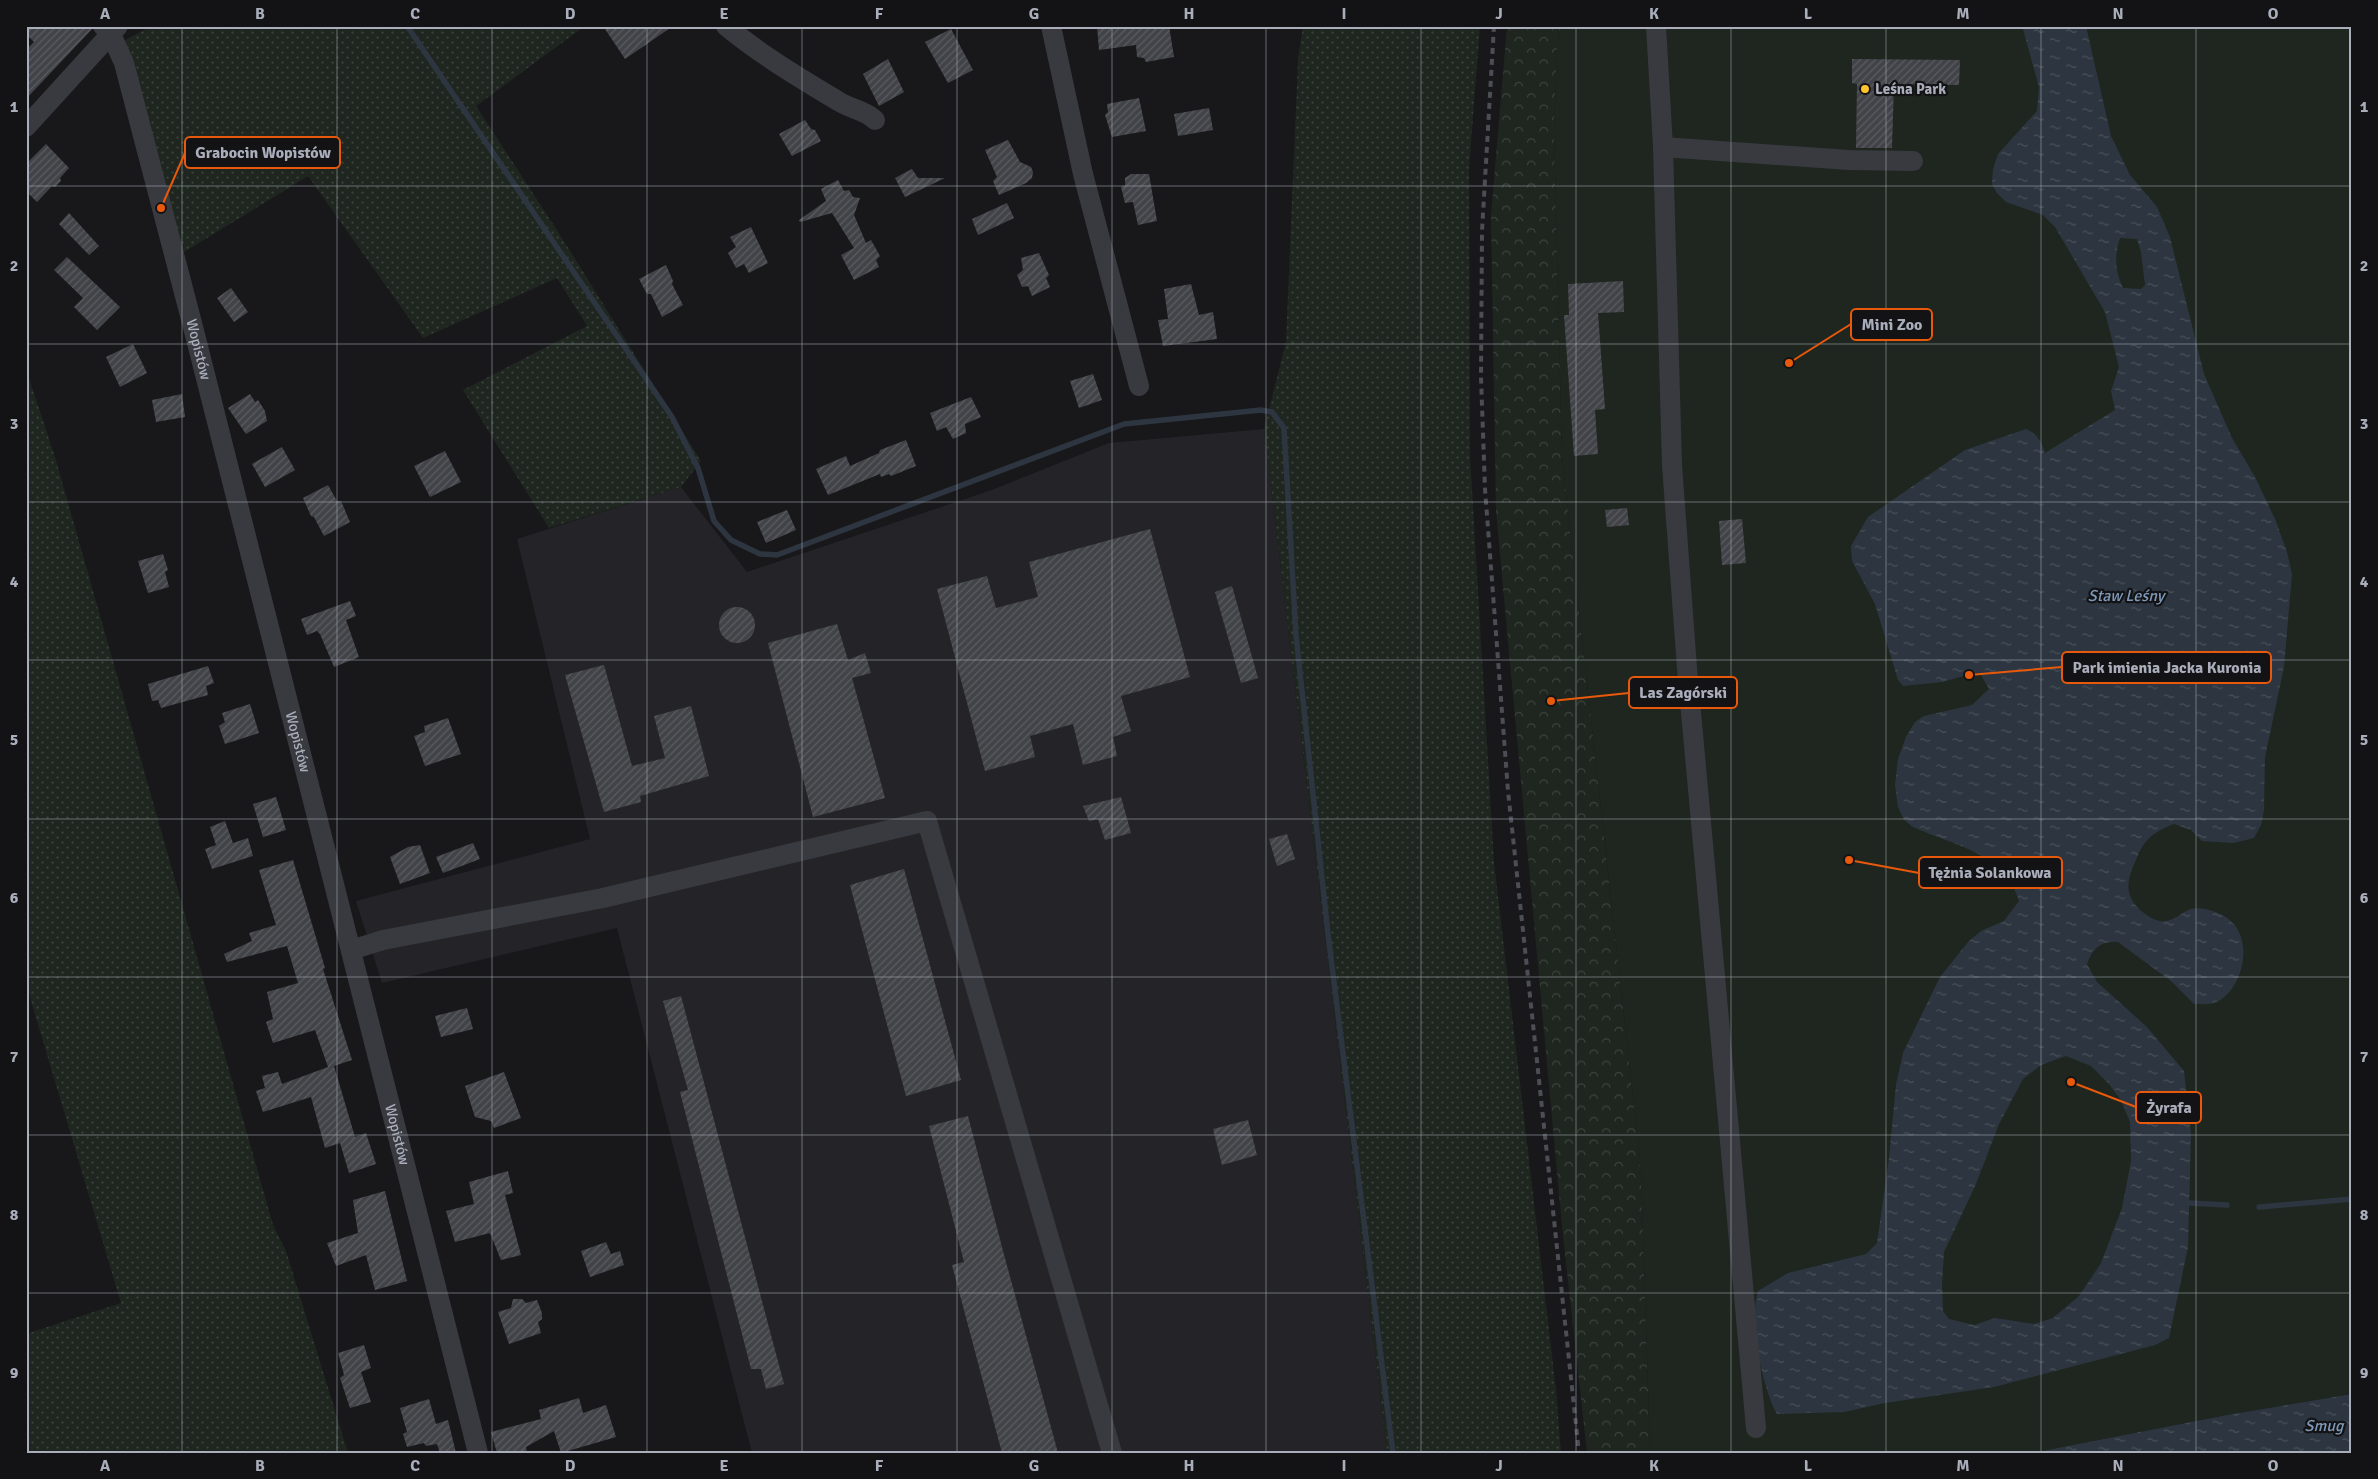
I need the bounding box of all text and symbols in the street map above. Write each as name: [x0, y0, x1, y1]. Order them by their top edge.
text: A: [100, 4, 111, 24]
text: B: [255, 4, 265, 24]
text: C: [410, 4, 420, 24]
text: D: [565, 4, 576, 24]
text: E: [719, 4, 729, 24]
text: F: [875, 4, 884, 24]
text: G: [1029, 4, 1039, 24]
text: H: [1184, 4, 1194, 24]
text: I: [1341, 4, 1347, 24]
text: J: [1495, 4, 1503, 24]
text: K: [1649, 4, 1659, 24]
text: L: [1804, 4, 1813, 24]
text: M: [1956, 4, 1970, 24]
text: N: [2112, 4, 2124, 24]
text: O: [2268, 4, 2279, 24]
place label: Leśna Park: [1875, 80, 1946, 98]
marker: Leśna Park: [1859, 83, 1871, 95]
text: 1: [10, 97, 19, 117]
text: 1: [2360, 97, 2369, 117]
callout: Grabocin Wopistów: [185, 137, 340, 168]
text: Grabocin Wopistów: [195, 143, 332, 163]
text: 2: [10, 256, 18, 276]
text: 2: [2360, 256, 2368, 276]
callout: Mini Zoo: [1851, 309, 1932, 340]
text: Mini Zoo: [1862, 315, 1922, 335]
street label: Wopistów: [182, 317, 215, 382]
text: 3: [10, 414, 18, 434]
text: 3: [2360, 414, 2368, 434]
text: 4: [10, 572, 19, 592]
text: 4: [2360, 572, 2369, 592]
water label: Staw Leśny: [2088, 586, 2167, 606]
callout: Park imienia Jacka Kuronia: [2062, 652, 2271, 683]
text: Park imienia Jacka Kuronia: [2073, 658, 2261, 678]
callout: Las Zagórski: [1629, 677, 1737, 708]
text: Las Zagórski: [1639, 683, 1727, 703]
street label: Wopistów: [282, 710, 314, 774]
text: 5: [10, 730, 18, 750]
text: 5: [2360, 730, 2368, 750]
callout: Tężnia Solankowa: [1919, 857, 2062, 888]
text: Tężnia Solankowa: [1928, 863, 2052, 883]
text: 6: [10, 888, 19, 908]
text: 6: [2360, 888, 2369, 908]
text: 7: [10, 1047, 19, 1067]
text: 7: [2360, 1047, 2369, 1067]
callout: Żyrafa: [2136, 1092, 2201, 1123]
text: Żyrafa: [2146, 1098, 2192, 1118]
street label: Wopistów: [381, 1102, 414, 1167]
text: 8: [10, 1205, 19, 1225]
text: 8: [2360, 1205, 2369, 1225]
text: 9: [10, 1363, 19, 1383]
text: 9: [2360, 1363, 2369, 1383]
water label: Smug: [2305, 1416, 2345, 1436]
text: A: [100, 1456, 111, 1476]
text: B: [255, 1456, 265, 1476]
text: C: [410, 1456, 420, 1476]
text: D: [565, 1456, 576, 1476]
text: E: [719, 1456, 729, 1476]
text: F: [875, 1456, 884, 1476]
text: G: [1029, 1456, 1039, 1476]
text: H: [1184, 1456, 1194, 1476]
text: I: [1341, 1456, 1347, 1476]
text: J: [1495, 1456, 1503, 1476]
text: K: [1649, 1456, 1659, 1476]
text: L: [1804, 1456, 1813, 1476]
text: M: [1956, 1456, 1970, 1476]
text: N: [2112, 1456, 2124, 1476]
text: O: [2268, 1456, 2279, 1476]

